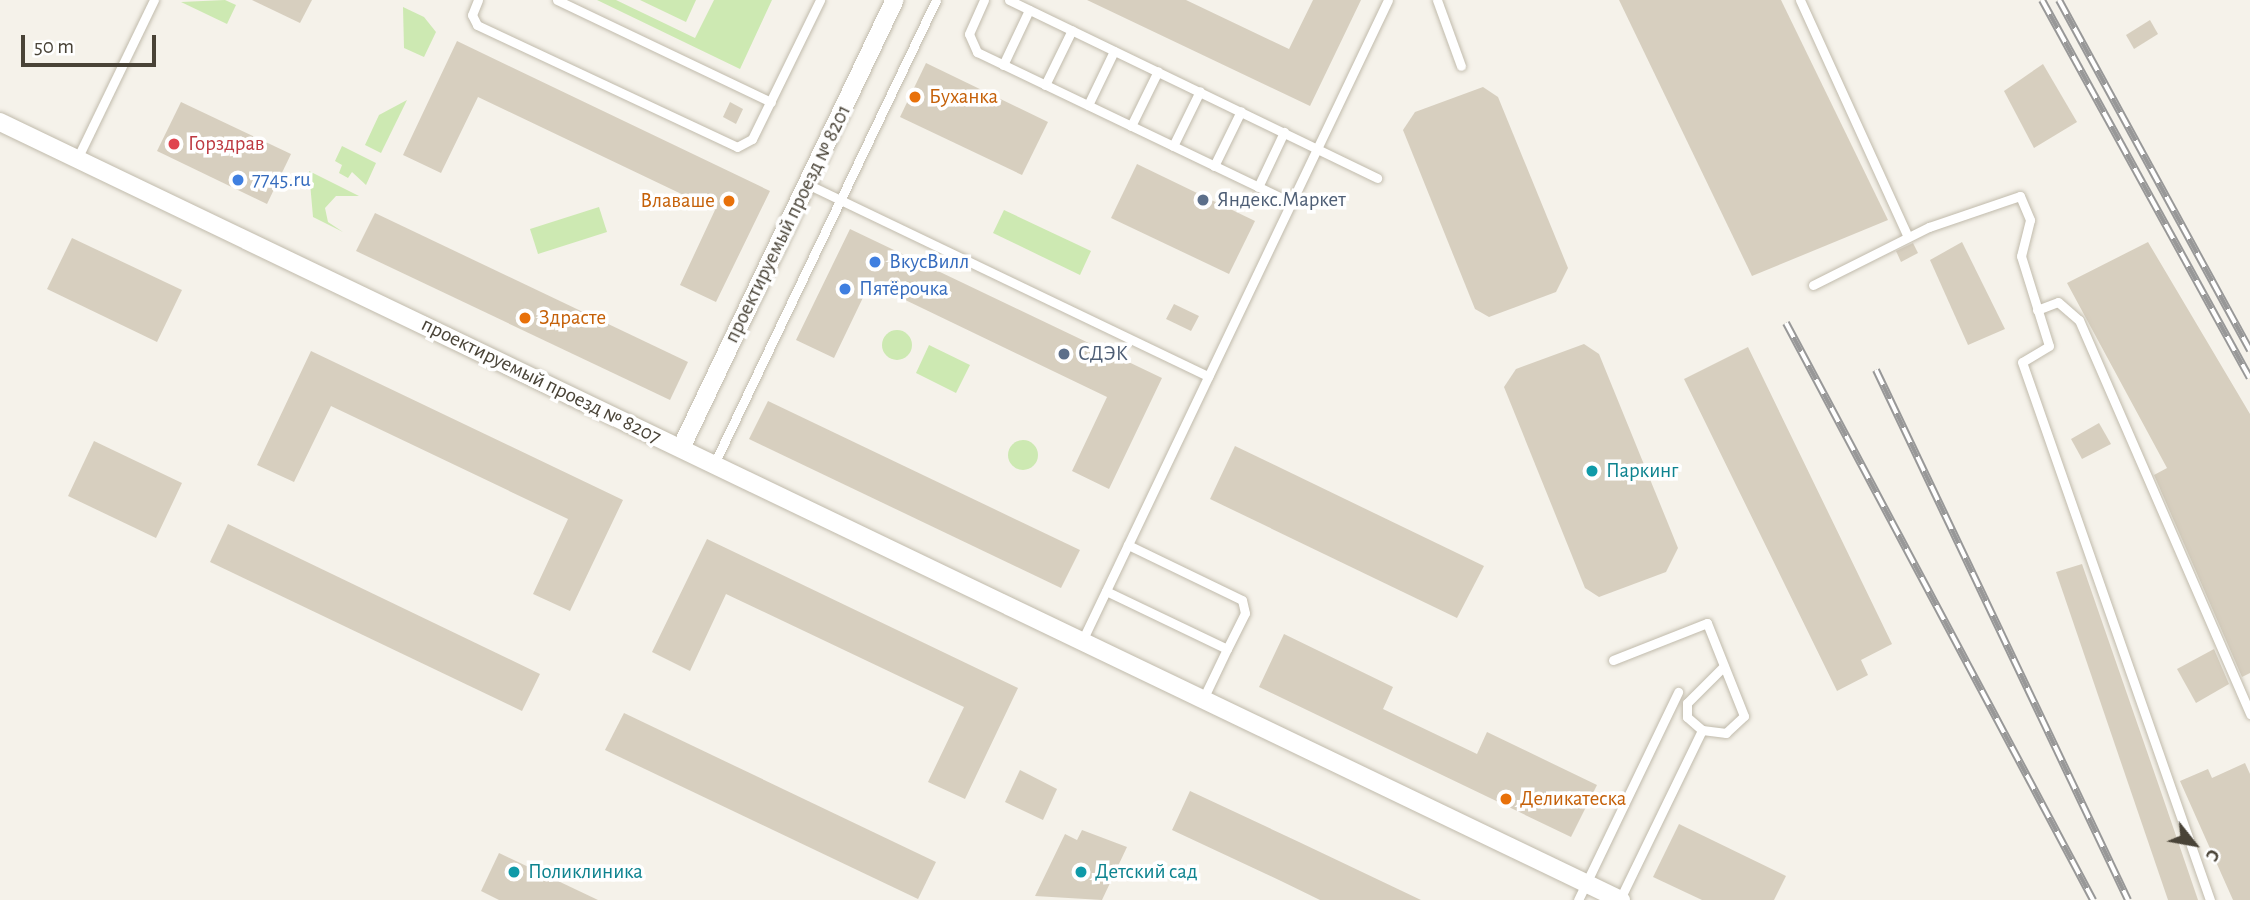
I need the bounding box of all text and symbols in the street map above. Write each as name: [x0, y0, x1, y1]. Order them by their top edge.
scale bar: [24, 21, 159, 65]
text: 50 m: [34, 36, 74, 57]
place label: Буханка: [929, 84, 998, 110]
marker: Буханка: [907, 89, 923, 105]
street label: проектируемый проезд № 8201: [719, 101, 857, 347]
place label: Горздрав: [188, 131, 265, 157]
marker: Горздрав: [166, 136, 182, 152]
place label: 7745.ru: [252, 167, 311, 193]
marker: 7745.ru: [230, 172, 246, 188]
place label: Яндекс.Маркет: [1217, 187, 1346, 213]
place label: Влаваше: [640, 188, 715, 214]
marker: Яндекс.Маркет: [1195, 192, 1211, 208]
marker: Влаваше: [721, 193, 737, 209]
place label: ВкусВилл: [889, 249, 969, 275]
marker: ВкусВилл: [867, 254, 883, 270]
place label: Пятёрочка: [859, 276, 948, 302]
marker: Пятёрочка: [837, 281, 853, 297]
place label: Здрасте: [539, 305, 606, 331]
marker: Здрасте: [517, 310, 533, 326]
street label: проектируемый проезд № 8207: [417, 312, 665, 450]
place label: СДЭК: [1078, 341, 1128, 367]
marker: СДЭК: [1056, 346, 1072, 362]
place label: Паркинг: [1606, 458, 1678, 484]
marker: Паркинг: [1584, 463, 1600, 479]
place label: Деликатеска: [1520, 786, 1626, 812]
marker: Деликатеска: [1498, 791, 1514, 807]
north arrow: [2159, 809, 2229, 879]
text: С: [2202, 846, 2223, 864]
place label: Поликлиника: [528, 859, 643, 885]
place label: Детский сад: [1095, 859, 1198, 885]
marker: Поликлиника: [506, 864, 522, 880]
marker: Детский сад: [1073, 864, 1089, 880]

